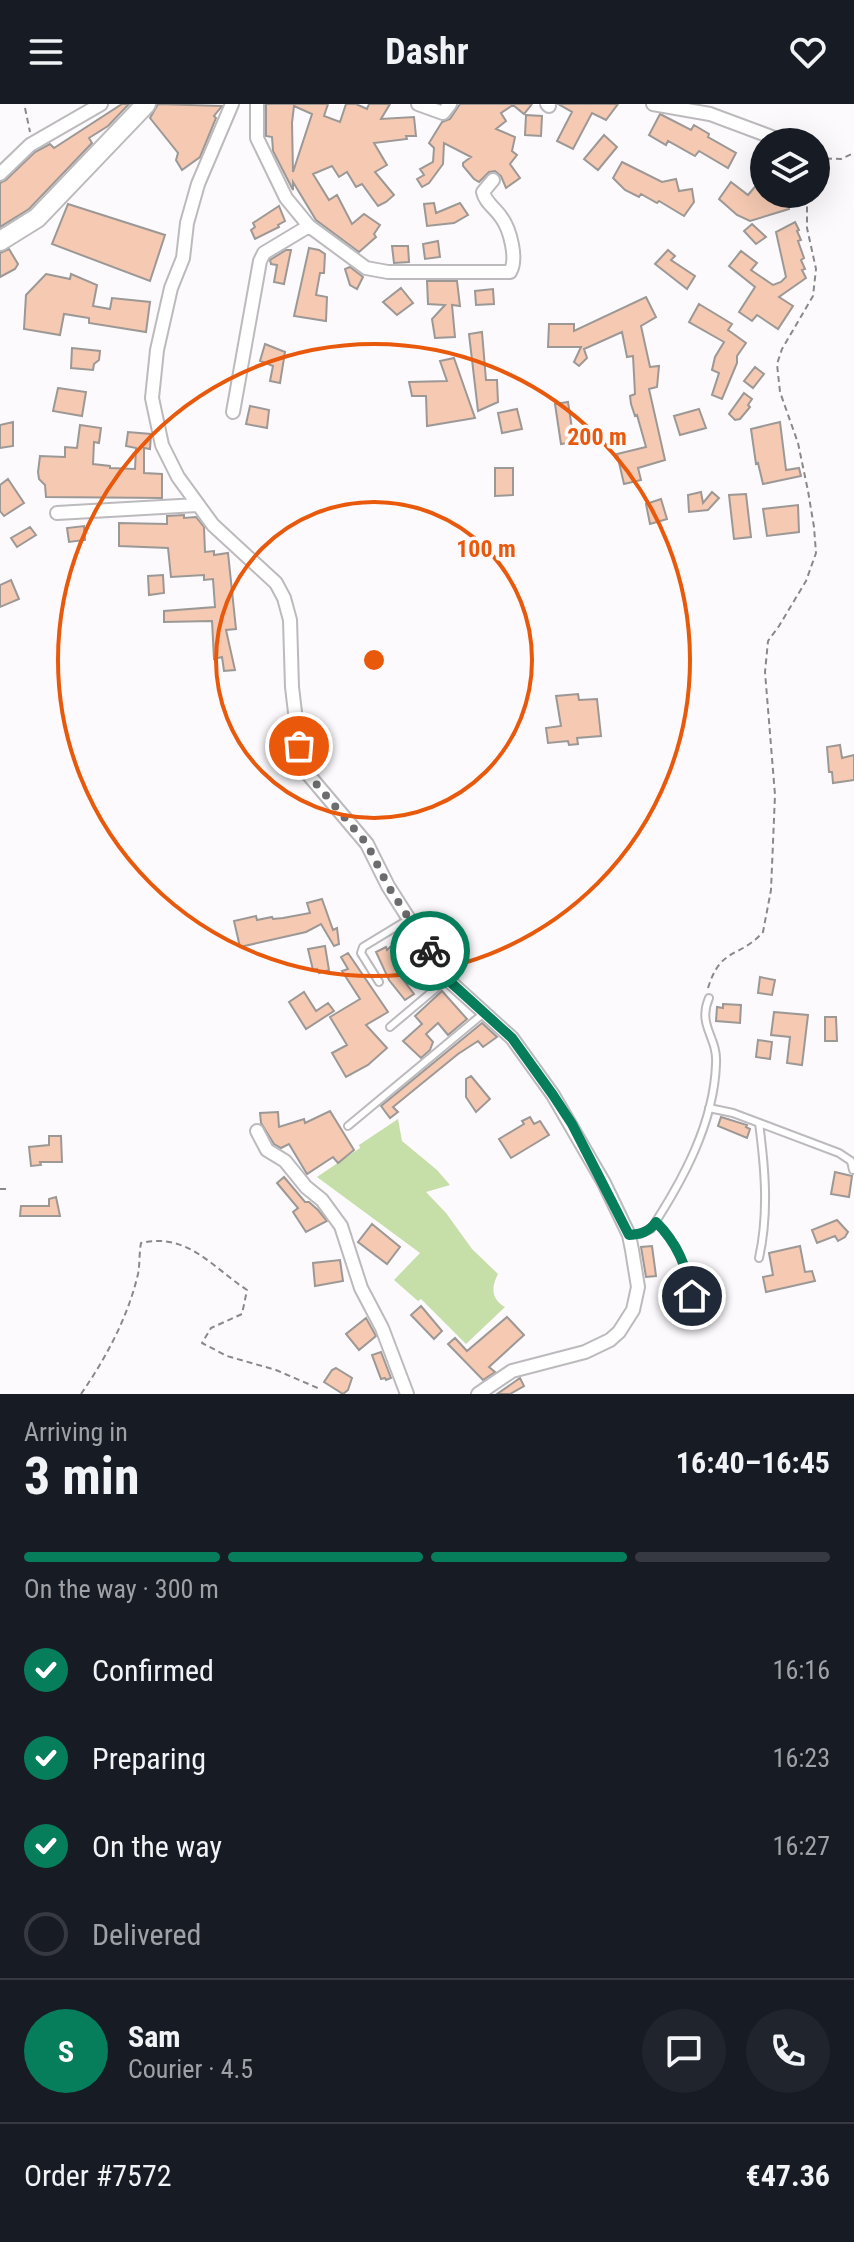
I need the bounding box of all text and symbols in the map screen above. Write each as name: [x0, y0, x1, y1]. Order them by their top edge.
icon: menu: [24, 30, 68, 74]
icon: heart: [786, 30, 830, 74]
text: Dashr: [385, 31, 469, 73]
map controls: [750, 128, 830, 208]
button: layers: [750, 128, 830, 208]
text: 200 m: [567, 423, 627, 451]
text: 100 m: [456, 535, 516, 563]
centre of rings: [360, 646, 388, 674]
pin: [265, 712, 333, 780]
icon: bag: [277, 724, 321, 768]
courier: [390, 911, 470, 991]
icon: bike: [408, 929, 452, 973]
pin: [658, 1262, 726, 1330]
icon: home: [670, 1274, 714, 1318]
text: Arriving in: [24, 1417, 128, 1447]
text: 16:40–16:45: [676, 1445, 830, 1480]
text: 3 min: [24, 1446, 140, 1507]
text: On the way · 300 m: [24, 1574, 219, 1604]
icon: check: [24, 1648, 68, 1692]
text: Confirmed: [92, 1653, 214, 1688]
text: 16:16: [773, 1655, 830, 1685]
icon: check: [24, 1736, 68, 1780]
text: Preparing: [92, 1741, 206, 1776]
text: 16:23: [773, 1743, 830, 1773]
icon: check: [24, 1824, 68, 1868]
text: On the way: [92, 1829, 222, 1864]
text: 16:27: [773, 1831, 830, 1861]
text: Delivered: [92, 1917, 201, 1952]
button: chat: [642, 2009, 726, 2093]
button: phone: [746, 2009, 830, 2093]
text: Sam: [128, 2019, 181, 2054]
text: S: [58, 2034, 74, 2069]
text: Courier · 4.5: [128, 2054, 253, 2084]
text: Order #7572: [24, 2158, 172, 2193]
text: €47.36: [745, 2158, 830, 2193]

